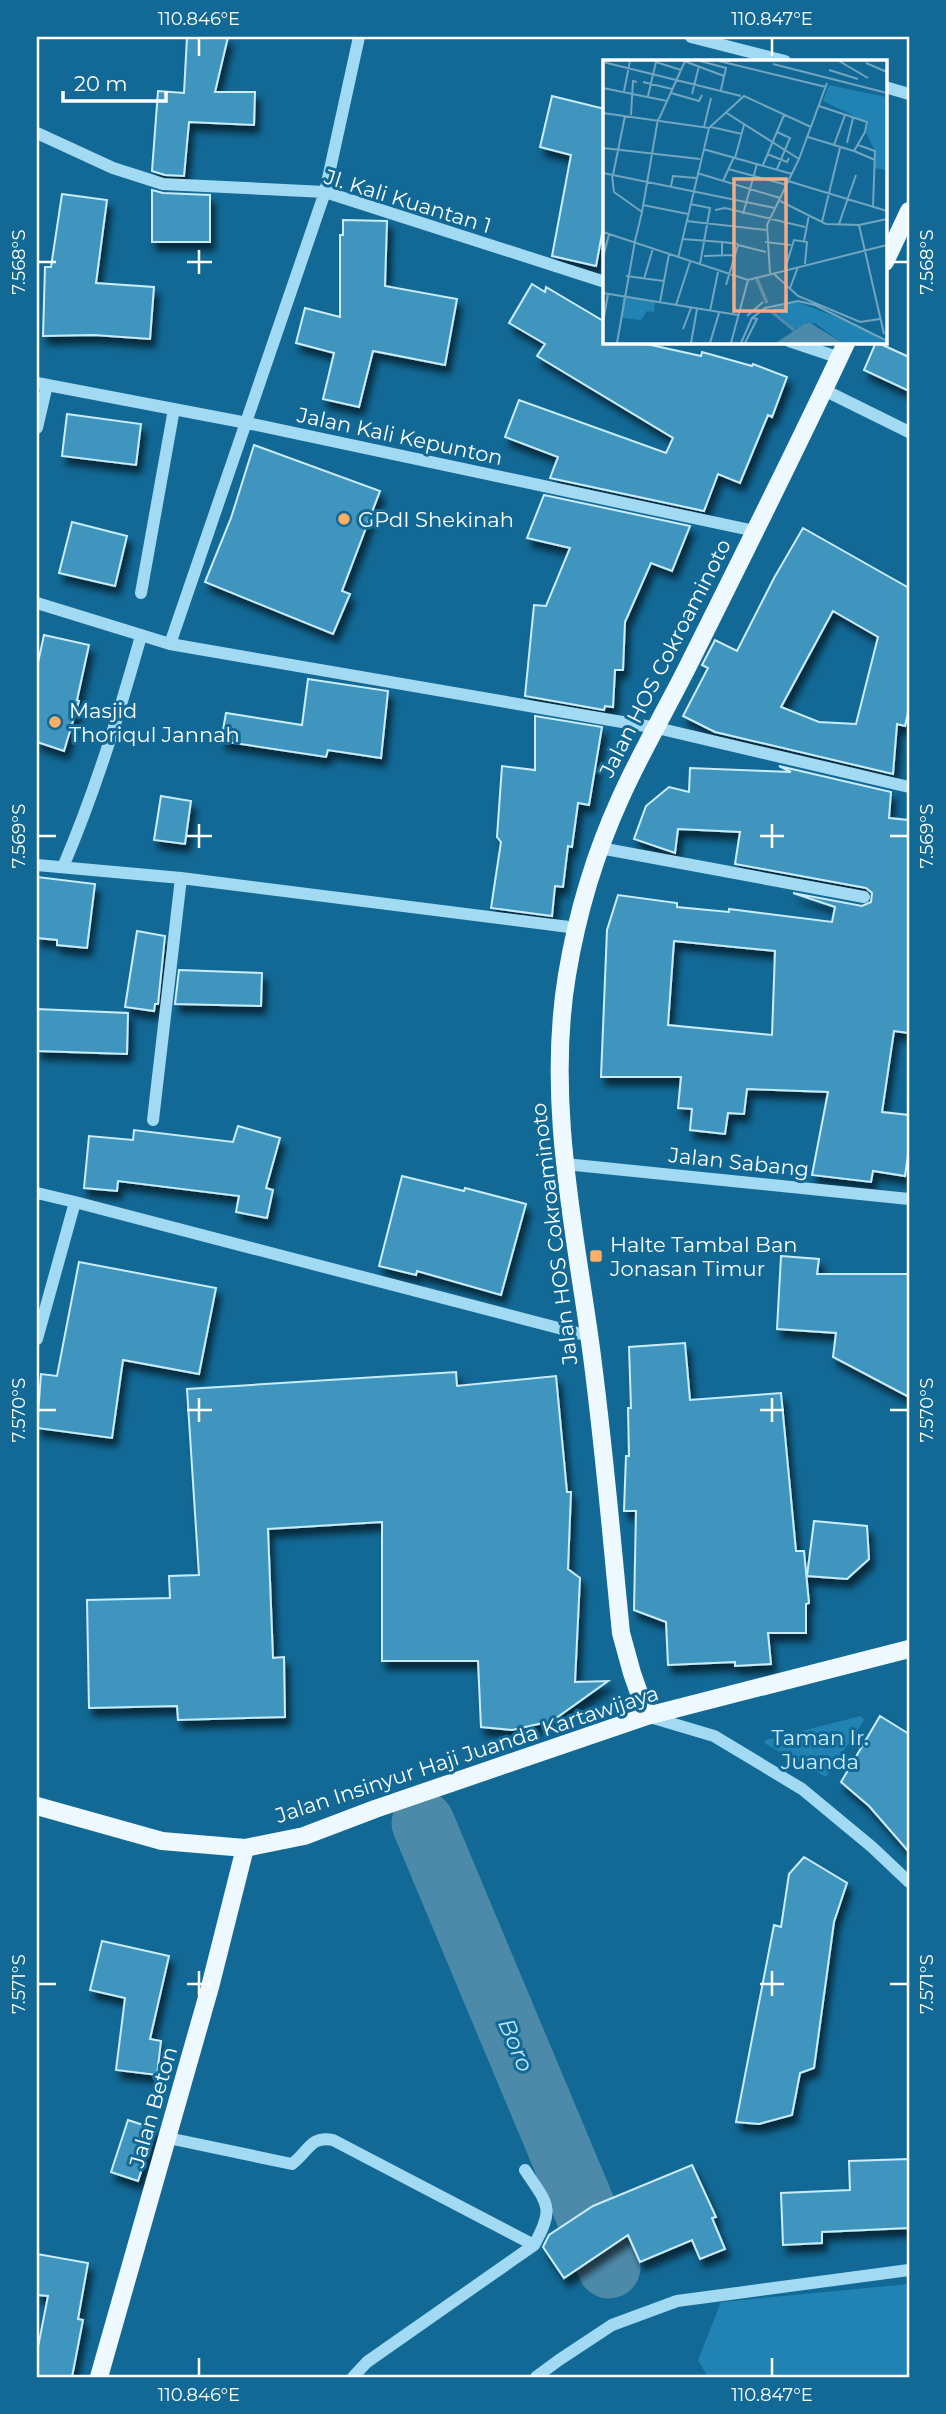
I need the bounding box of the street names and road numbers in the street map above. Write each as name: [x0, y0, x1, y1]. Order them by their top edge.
street label: Jl. Kali Kuantan 1: [321, 163, 494, 238]
street label: Jalan Kali Kepunton: [294, 402, 505, 470]
street label: Jalan HOS Cokroaminoto: [593, 535, 736, 782]
street label: Jalan HOS Cokroaminoto: [526, 1101, 583, 1368]
street label: Jalan Sabang: [667, 1142, 810, 1182]
street label: Jalan Insinyur Haji Juanda Kartawijaya: [271, 1680, 662, 1828]
street label: Jalan Beton: [124, 2044, 182, 2171]

